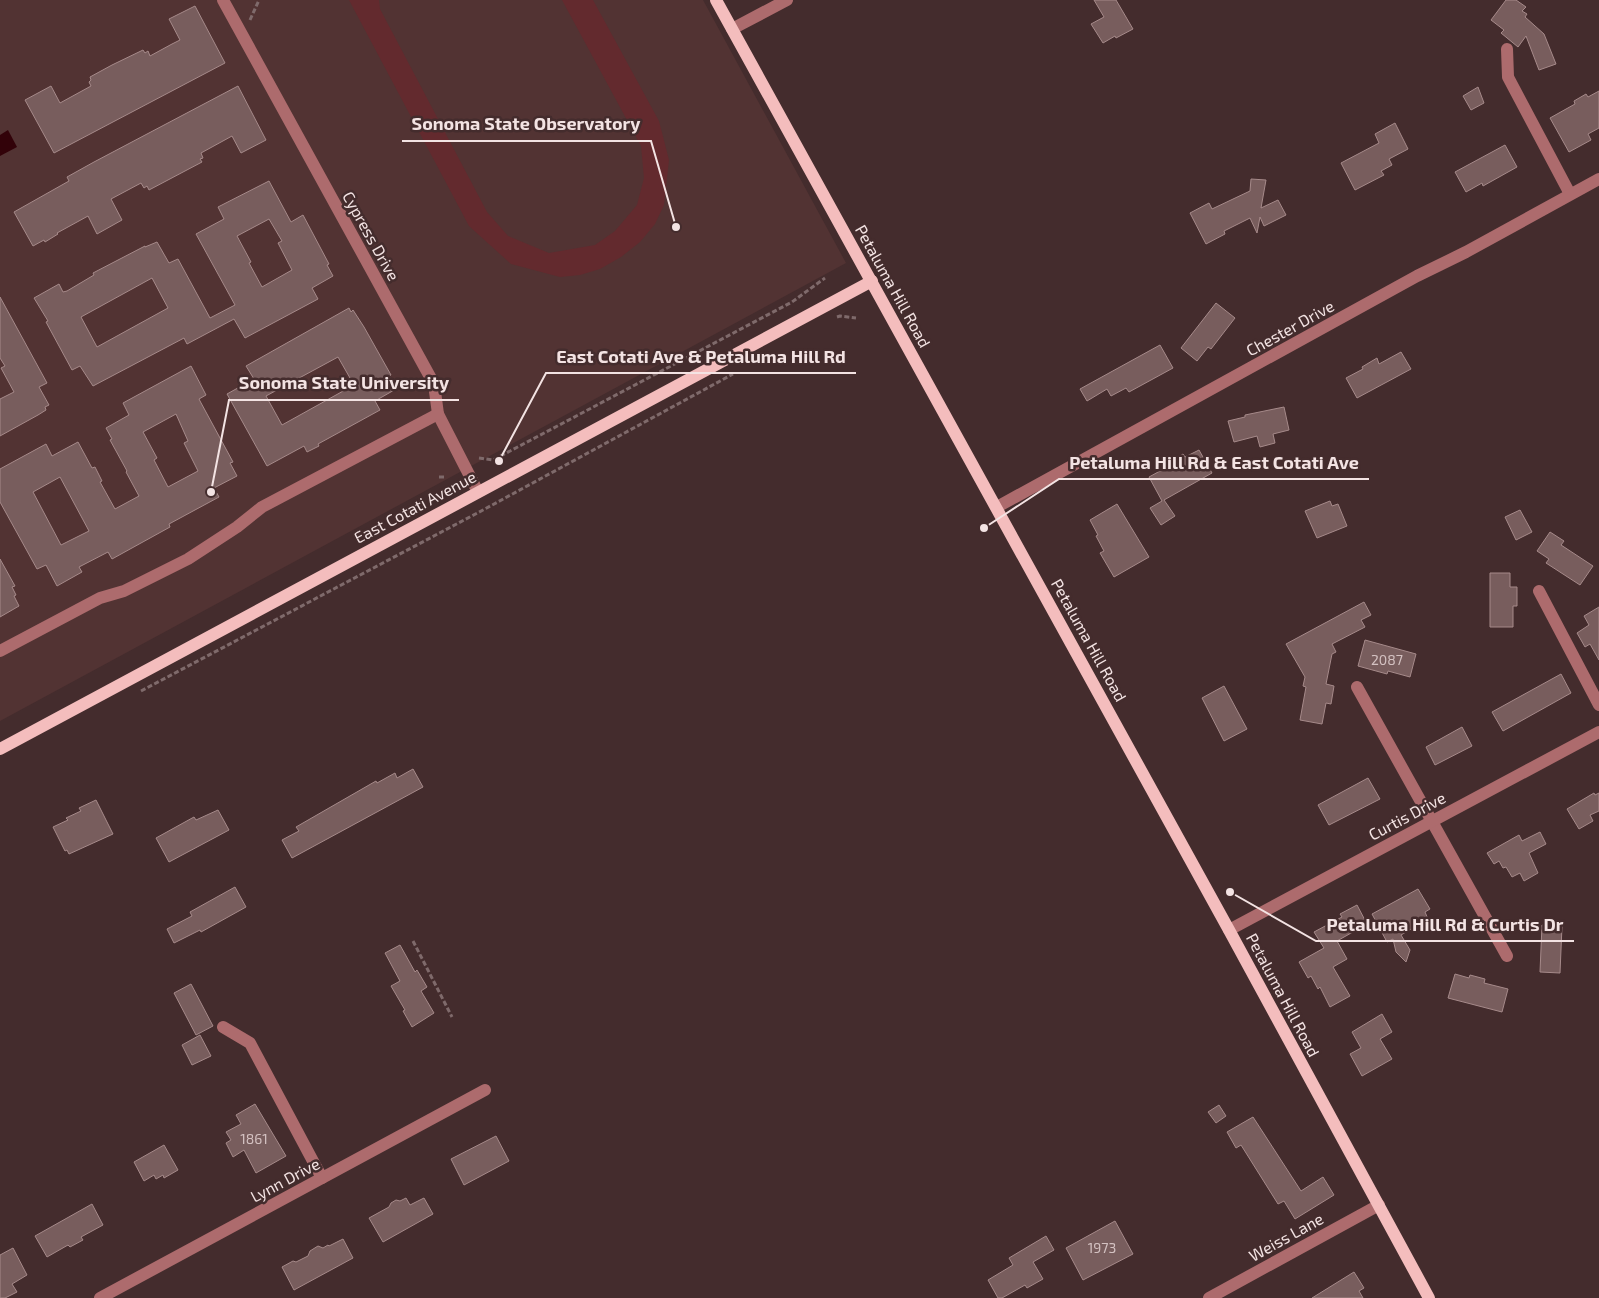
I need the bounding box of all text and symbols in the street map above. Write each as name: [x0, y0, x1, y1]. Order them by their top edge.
callout: Sonoma State Observatory: [402, 108, 651, 141]
text: Sonoma State Observatory: [412, 112, 641, 134]
street label: Cypress Drive: [339, 188, 404, 284]
street label: Petaluma Hill Road: [852, 221, 935, 350]
street label: Chester Drive: [1243, 296, 1337, 359]
callout: East Cotati Ave & Petaluma Hill Rd: [546, 340, 856, 373]
text: East Cotati Ave & Petaluma Hill Rd: [556, 345, 846, 367]
callout: Sonoma State University: [229, 367, 459, 400]
text: Sonoma State University: [239, 371, 450, 393]
callout: Petaluma Hill Rd & East Cotati Ave: [1059, 446, 1369, 479]
text: Petaluma Hill Rd & East Cotati Ave: [1069, 451, 1359, 473]
street label: East Cotati Avenue: [350, 466, 479, 547]
street label: Petaluma Hill Road: [1048, 575, 1131, 704]
house number: 2087: [1371, 651, 1403, 668]
street label: Curtis Drive: [1365, 787, 1448, 844]
callout: Petaluma Hill Rd & Curtis Dr: [1316, 908, 1574, 941]
text: Petaluma Hill Rd & Curtis Dr: [1327, 913, 1564, 935]
street label: Petaluma Hill Road: [1243, 930, 1324, 1060]
house number: 1861: [240, 1130, 268, 1147]
street label: Lynn Drive: [247, 1153, 323, 1206]
street label: Weiss Lane: [1245, 1208, 1326, 1265]
house number: 1973: [1088, 1239, 1116, 1256]

